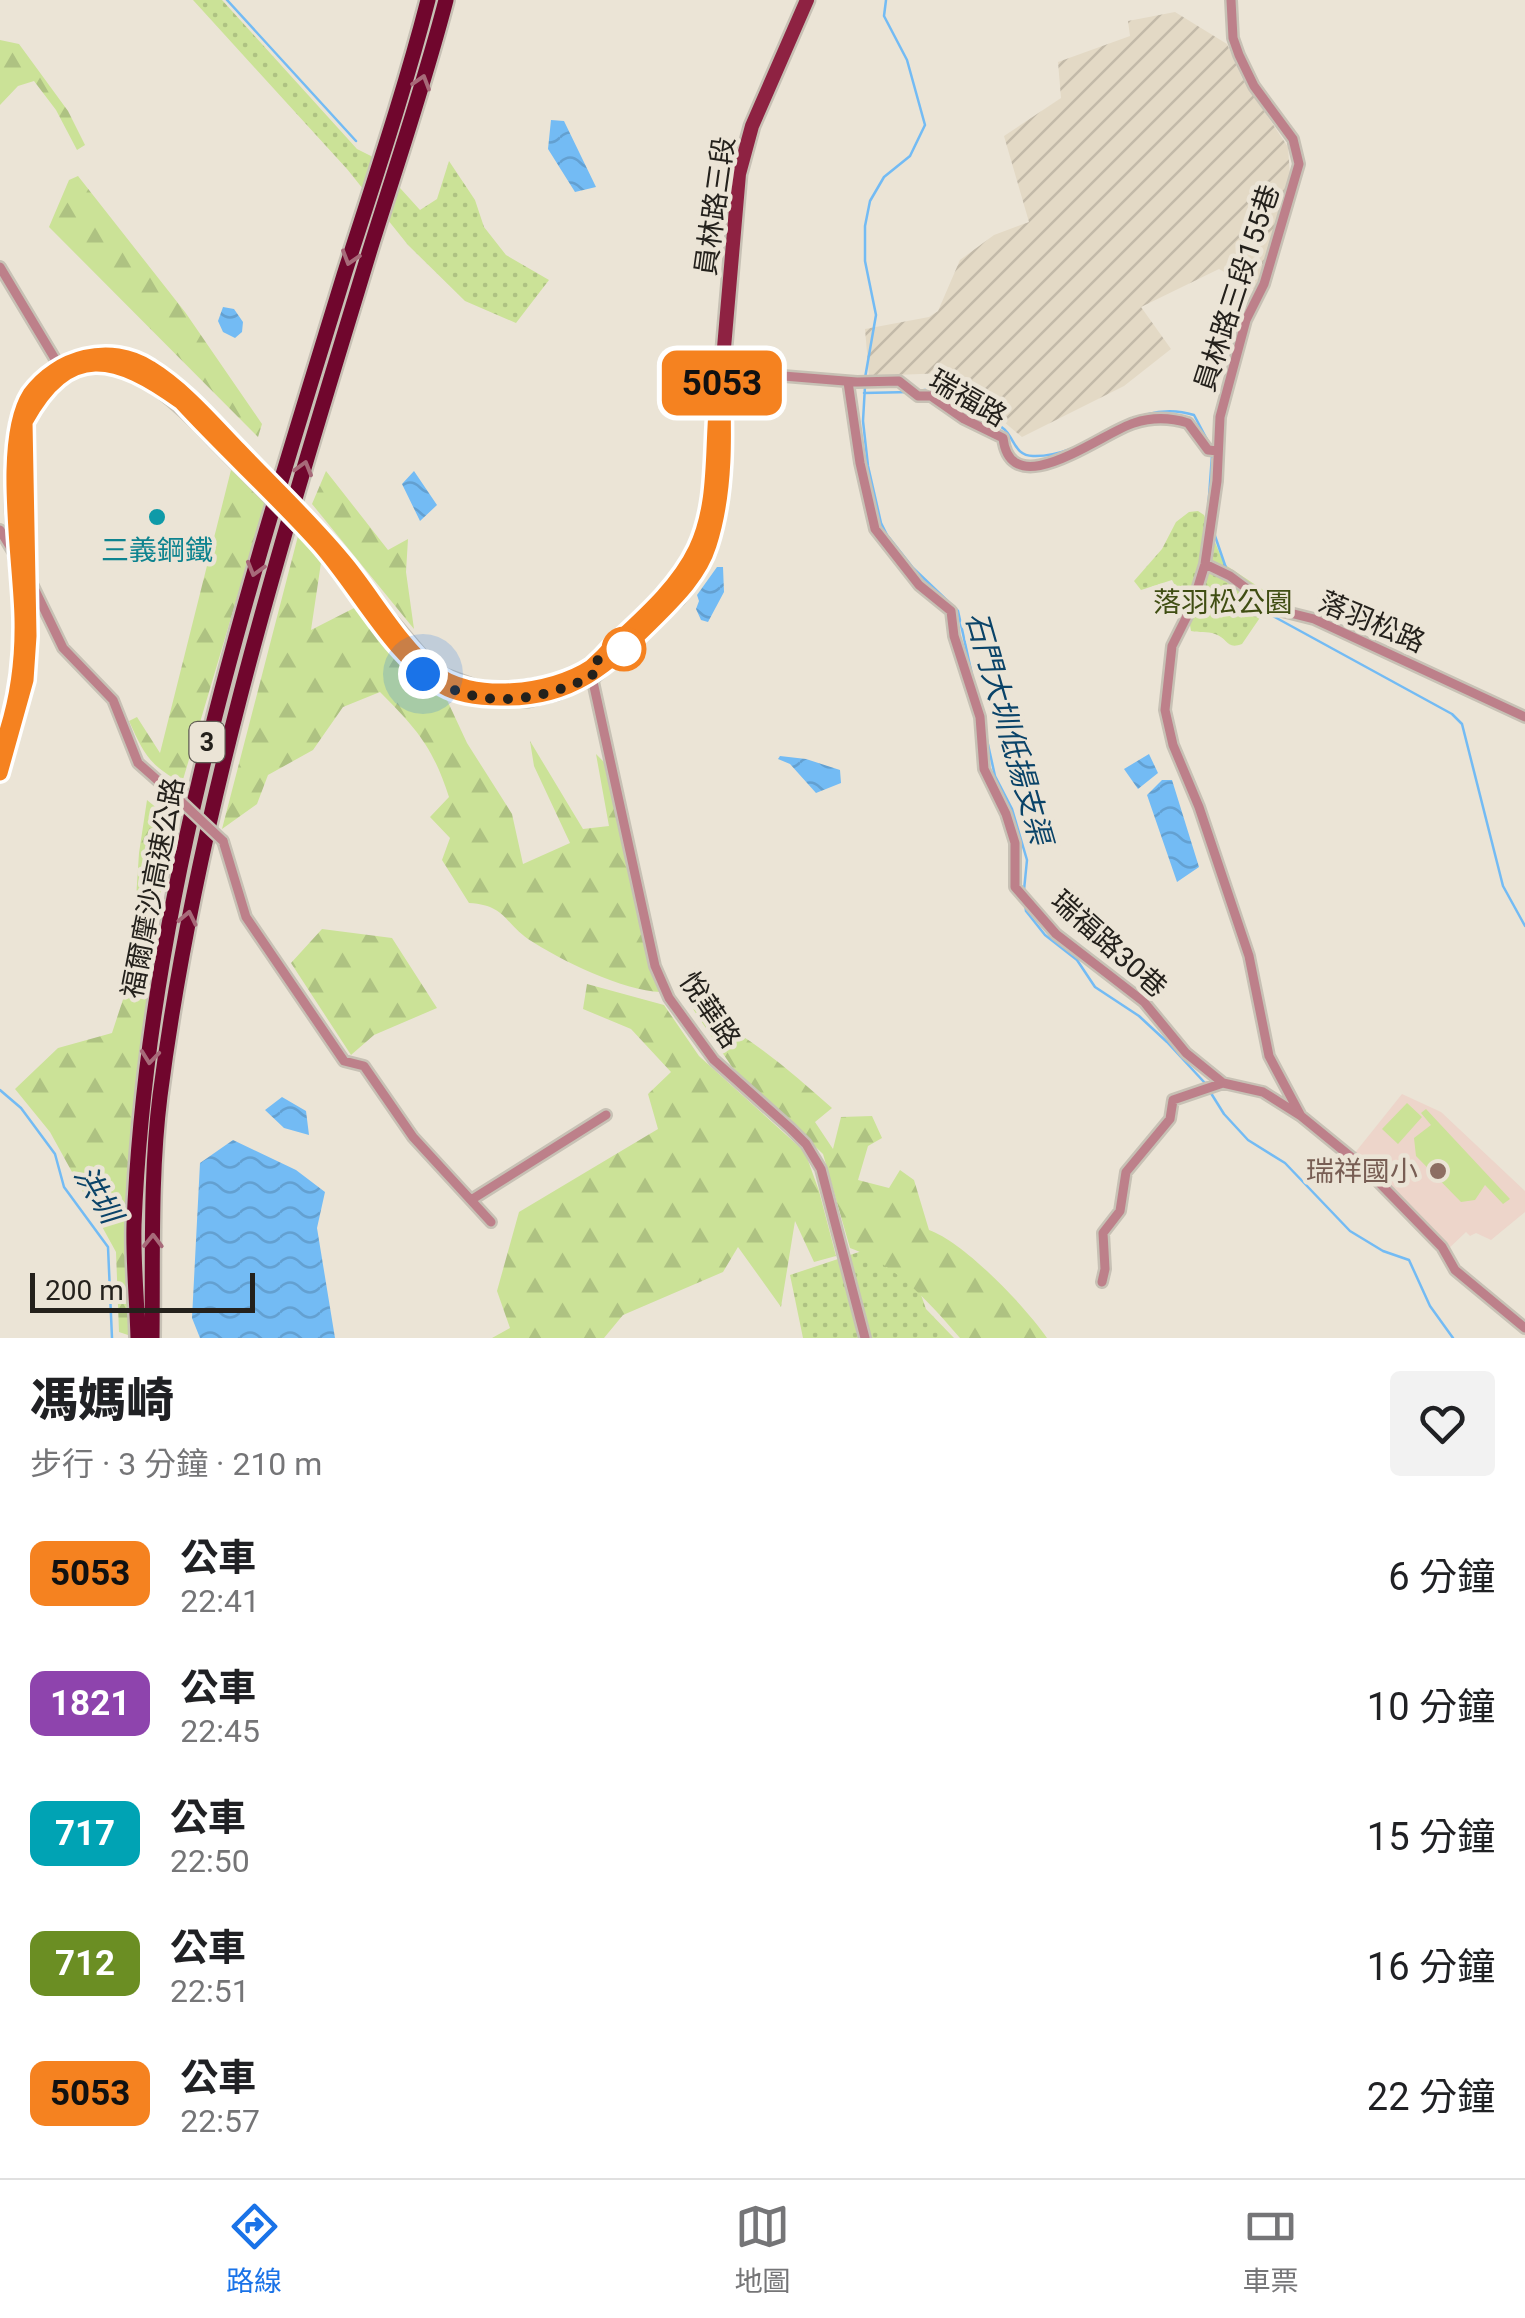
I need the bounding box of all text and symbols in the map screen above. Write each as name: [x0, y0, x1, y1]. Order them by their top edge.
one-way arrow: [410, 74, 431, 91]
street label: 員林路三段: [689, 134, 741, 278]
street label: 員林路三段155巷: [1188, 181, 1286, 395]
one-way arrow: [341, 249, 361, 266]
line badge: 5053: [652, 350, 792, 416]
text: 5053: [682, 363, 762, 404]
street label: 瑞福路: [923, 363, 1013, 433]
one-way arrow: [292, 460, 313, 477]
marker: 三義鋼鐵: [146, 506, 168, 528]
place label: 三義鋼鐵: [101, 534, 213, 567]
one-way arrow: [246, 560, 267, 578]
street label: 落羽松路: [1314, 585, 1430, 659]
park label: 落羽松公園: [1153, 586, 1293, 619]
water label: 石門大圳低揚支渠: [959, 608, 1060, 852]
unlabelled marker: [603, 628, 645, 670]
your location: [398, 649, 448, 699]
road number: 3: [190, 722, 224, 762]
street label: 福爾摩沙高速公路: [115, 775, 191, 1001]
street label: 瑞福路30巷: [1045, 884, 1173, 1004]
one-way arrow: [177, 910, 198, 927]
street label: 悅華路: [673, 966, 747, 1054]
one-way arrow: [139, 1050, 161, 1066]
place label: 瑞祥國小: [1306, 1155, 1418, 1188]
water label: 洪圳: [68, 1159, 131, 1232]
marker: 瑞祥國小: [1427, 1160, 1449, 1182]
one-way arrow: [142, 1232, 164, 1248]
scale bar: [30, 1268, 255, 1312]
text: 200 m: [45, 1274, 124, 1307]
button: heart: [1390, 1371, 1495, 1476]
text: 馮媽崎: [30, 1372, 174, 1429]
text: 步行 · 3 分鐘 · 210 m: [30, 1445, 322, 1483]
text: 公車: [180, 1536, 256, 1580]
text: 5053: [50, 1553, 130, 1594]
text: 6 分鐘: [1388, 1555, 1495, 1599]
text: 22:41: [180, 1582, 260, 1620]
text: 公車: [180, 1666, 256, 1710]
text: 1821: [50, 1683, 130, 1724]
text: 10 分鐘: [1367, 1685, 1495, 1729]
text: 22:45: [180, 1712, 260, 1750]
text: 公車: [170, 1796, 246, 1840]
text: 717: [55, 1813, 115, 1854]
text: 15 分鐘: [1367, 1815, 1495, 1859]
text: 22:50: [170, 1842, 250, 1880]
text: 公車: [170, 1926, 246, 1970]
text: 712: [55, 1943, 115, 1984]
text: 16 分鐘: [1367, 1945, 1495, 1989]
text: 22:51: [170, 1972, 250, 2010]
text: 公車: [180, 2056, 256, 2100]
text: 5053: [50, 2073, 130, 2114]
text: 22 分鐘: [1367, 2075, 1495, 2119]
text: 22:57: [180, 2102, 260, 2140]
tab: 路線: [226, 2199, 282, 2299]
tab: 地圖: [734, 2199, 791, 2299]
tab: 車票: [1243, 2199, 1299, 2299]

